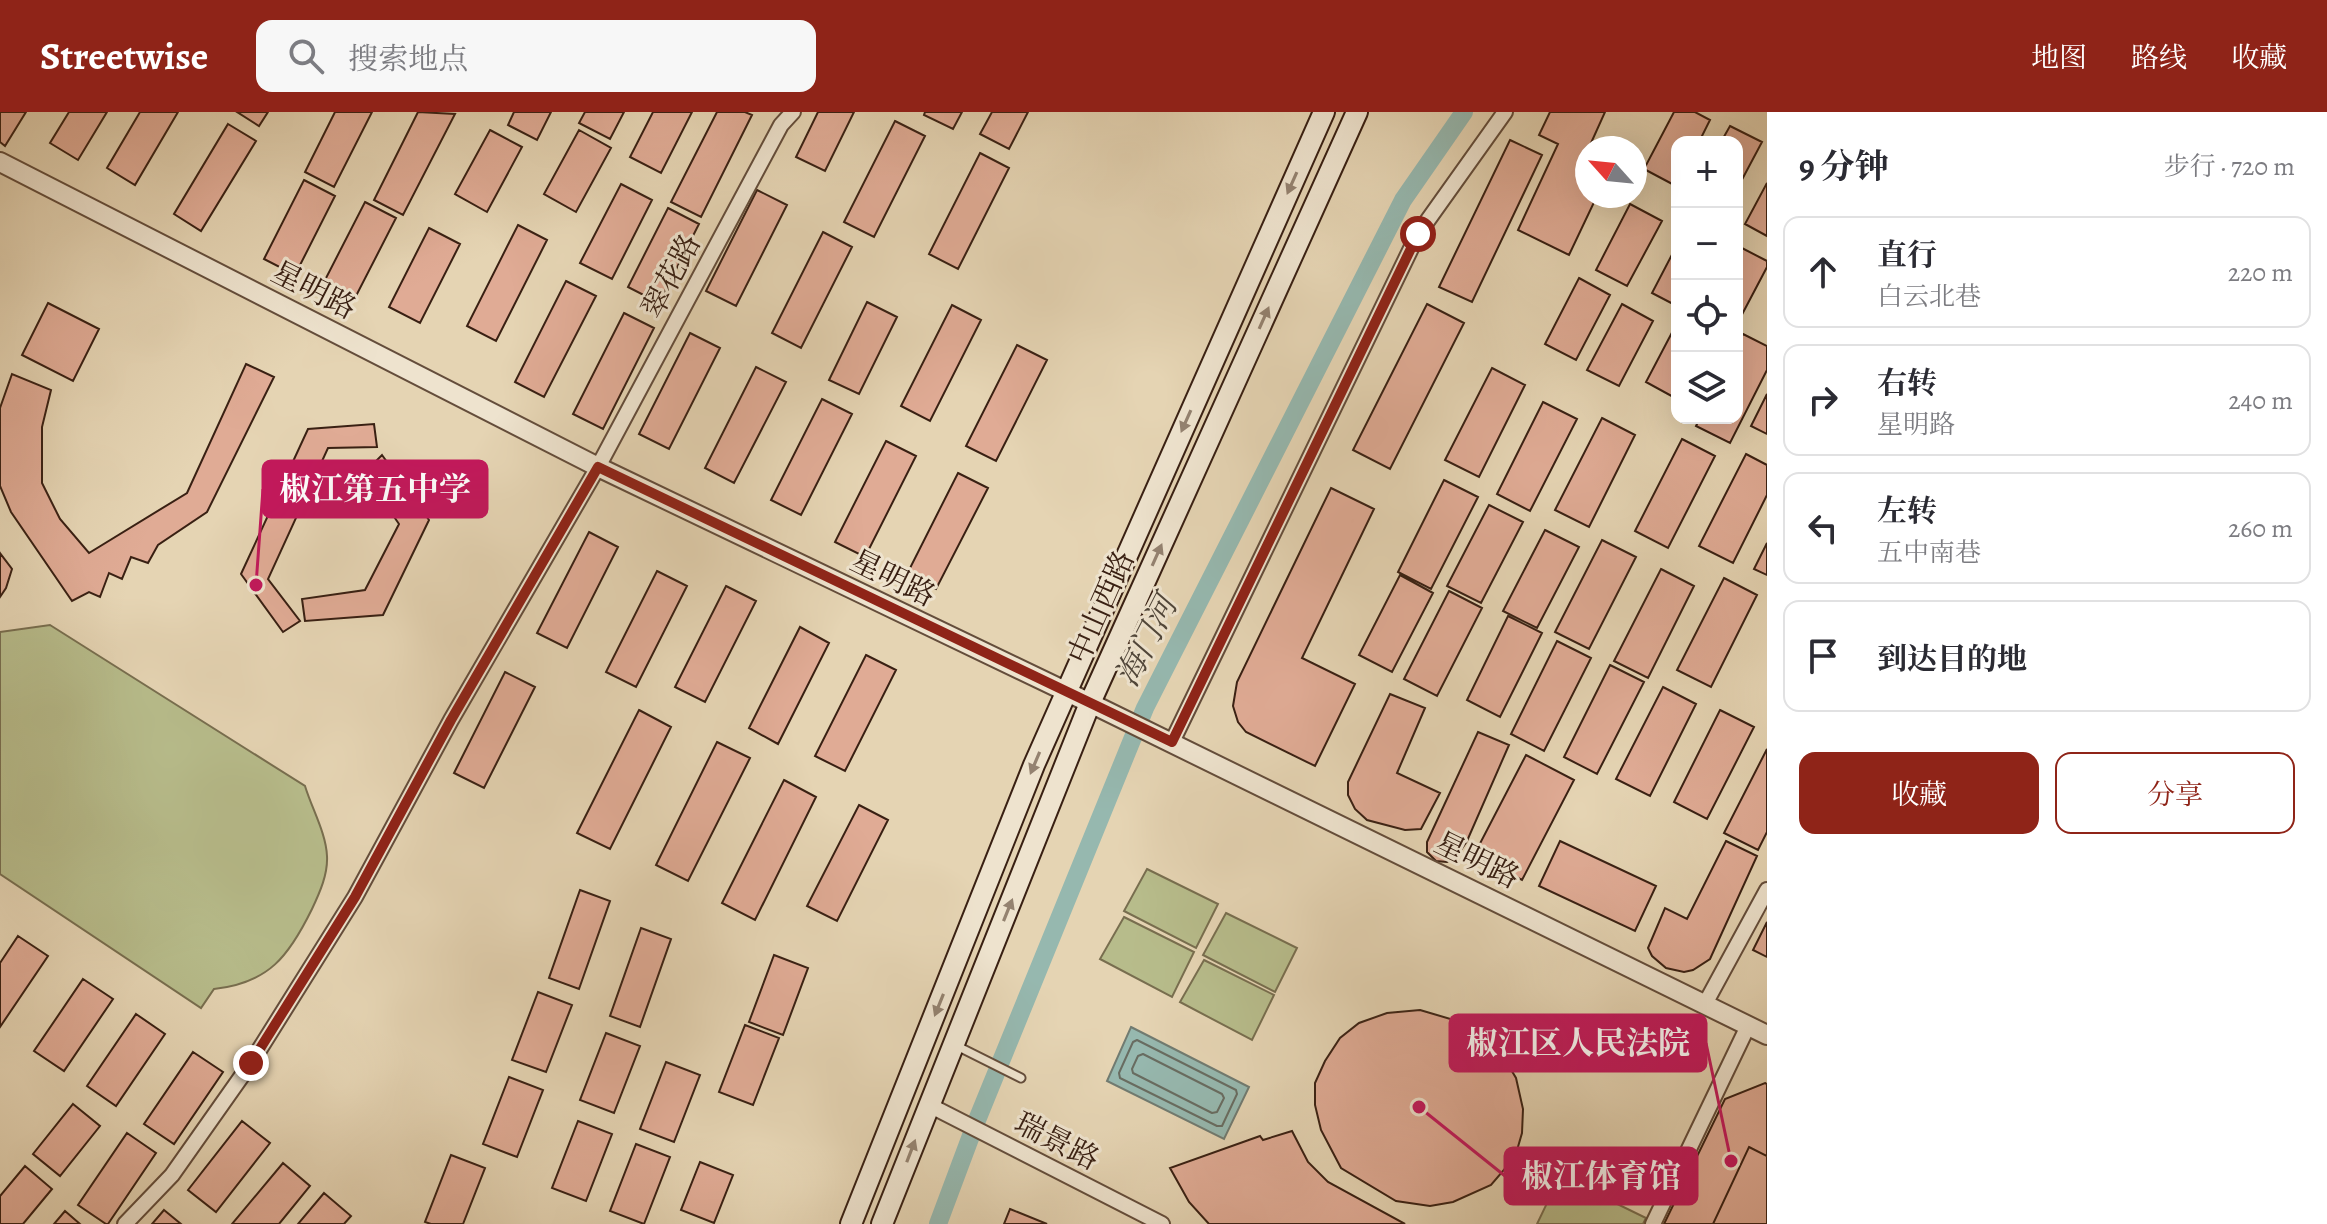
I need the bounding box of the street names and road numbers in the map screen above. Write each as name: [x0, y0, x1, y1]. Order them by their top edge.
street label: 翠花路: [632, 227, 710, 325]
street label: 星明路: [265, 252, 363, 328]
street label: 星明路: [844, 540, 942, 616]
street label: 中山西路: [1058, 544, 1144, 670]
street label: 星明路: [1428, 822, 1526, 898]
street label: 瑞景路: [1008, 1103, 1106, 1179]

